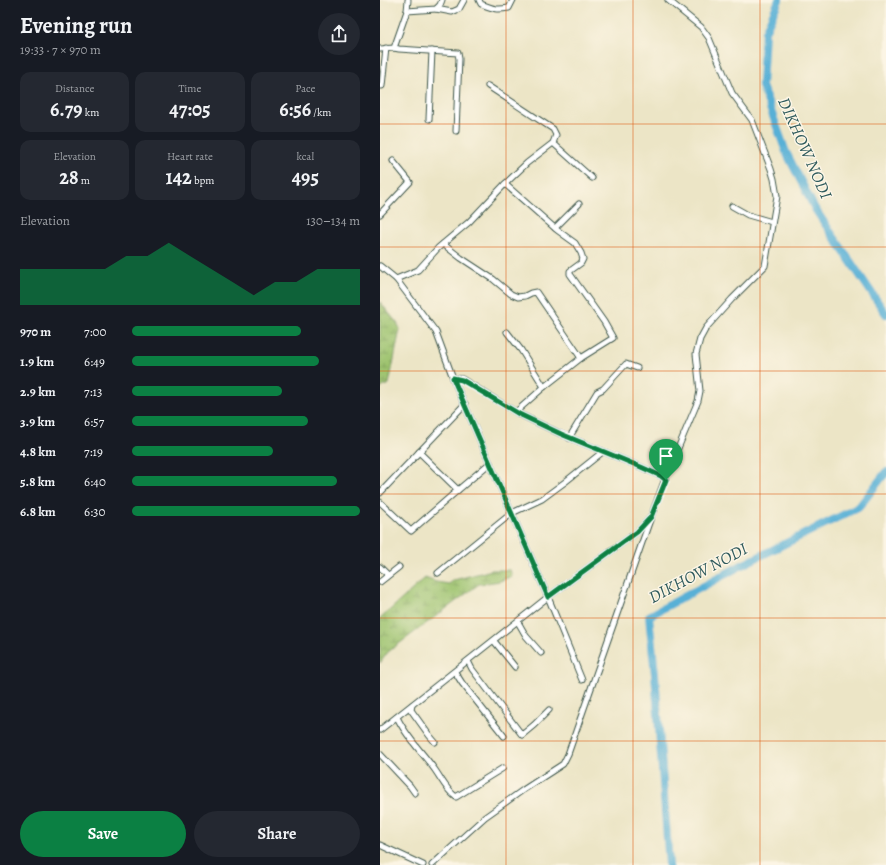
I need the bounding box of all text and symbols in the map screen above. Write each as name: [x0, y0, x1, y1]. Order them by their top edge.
text: Evening run: [20, 11, 132, 41]
button: share: [318, 13, 360, 55]
text: 19:33 · 7 × 970 m: [20, 41, 101, 58]
text: Distance: [55, 81, 94, 96]
text: Time: [179, 81, 201, 96]
text: Pace: [295, 81, 316, 96]
water label: DIKHOW NODI: [772, 93, 838, 203]
text: 6.79: [50, 96, 83, 123]
text: 47:05: [169, 96, 211, 123]
text: 6:56: [279, 96, 311, 123]
text: km: [83, 105, 99, 120]
text: /km: [311, 105, 332, 120]
text: Elevation: [54, 149, 96, 164]
text: Heart rate: [167, 149, 213, 164]
text: kcal: [297, 149, 314, 164]
text: 28: [59, 164, 79, 191]
text: 142: [166, 164, 192, 191]
text: 495: [292, 164, 319, 191]
text: m: [79, 173, 90, 188]
text: bpm: [192, 173, 214, 188]
text: Elevation: [20, 212, 70, 229]
text: 130–134 m: [306, 212, 360, 229]
text: 970 m: [20, 323, 51, 340]
text: 7:00: [84, 323, 106, 340]
text: 1.9 km: [20, 353, 54, 370]
text: 6:49: [84, 353, 105, 370]
text: 2.9 km: [20, 383, 56, 400]
text: 7:13: [84, 383, 102, 400]
text: 3.9 km: [20, 413, 55, 430]
text: 6:57: [84, 413, 104, 430]
pin: [649, 439, 683, 480]
text: 4.8 km: [20, 443, 56, 460]
text: 7:19: [84, 443, 103, 460]
icon: arrive: [655, 445, 677, 467]
text: 5.8 km: [20, 473, 55, 490]
text: 6:40: [84, 473, 106, 490]
text: 6.8 km: [20, 503, 56, 520]
text: 6:30: [84, 503, 105, 520]
water label: DIKHOW NODI: [644, 537, 752, 609]
button: Save: [20, 811, 186, 857]
button: Share: [194, 811, 360, 857]

